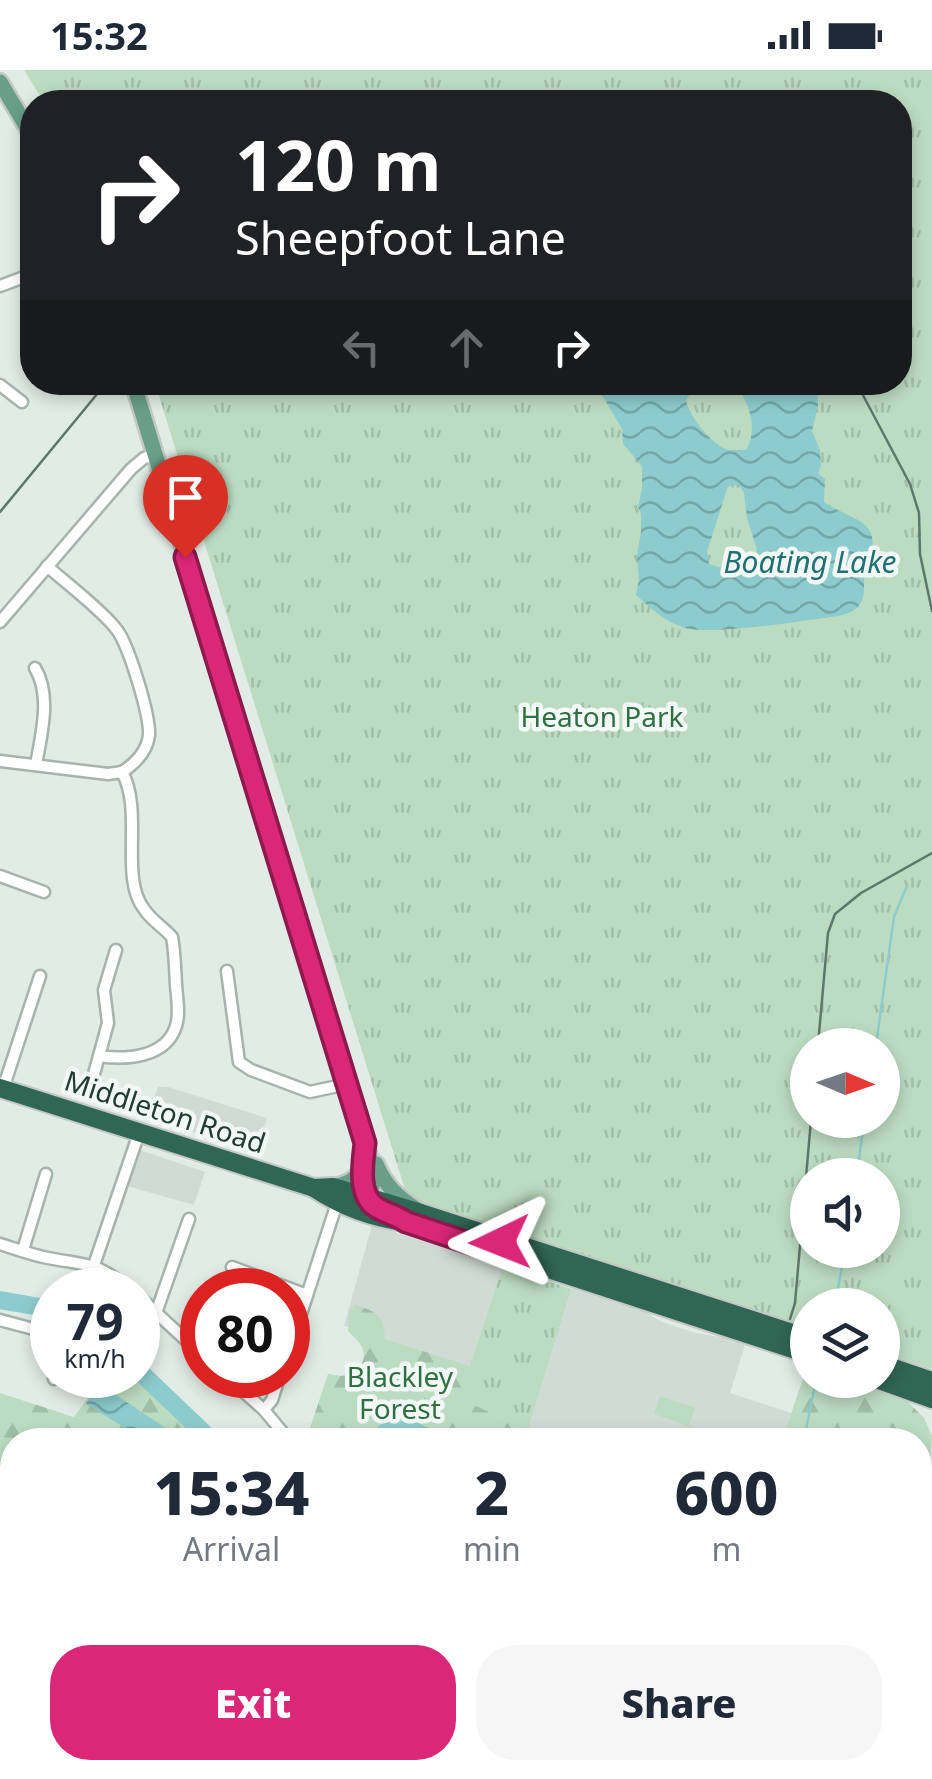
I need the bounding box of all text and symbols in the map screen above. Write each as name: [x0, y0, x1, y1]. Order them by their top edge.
text: 15:32: [50, 9, 148, 61]
text: 120 m: [235, 116, 442, 212]
icon: right: [70, 130, 200, 260]
text: Sheepfoot Lane: [235, 207, 566, 268]
icon: left: [334, 320, 389, 375]
icon: ahead: [439, 320, 494, 375]
icon: right: [544, 320, 599, 375]
pin: [143, 455, 228, 558]
icon: arrive: [158, 470, 213, 525]
water label: Boating Lake: [724, 541, 896, 582]
park label: Heaton Park: [520, 697, 684, 735]
north arrow: [790, 1028, 900, 1138]
map controls: [790, 1028, 900, 1398]
street label: Middleton Road: [60, 1061, 271, 1161]
button: sound: [790, 1158, 900, 1268]
position arrow: [448, 1190, 552, 1294]
speed limit sign: 80: [180, 1268, 310, 1398]
text: 79: [66, 1287, 124, 1355]
button: layers: [790, 1288, 900, 1398]
text: km/h: [64, 1341, 126, 1375]
park label: Blackley Forest: [347, 1357, 454, 1427]
text: 15:34: [154, 1451, 309, 1533]
text: 2: [475, 1451, 509, 1533]
text: 600: [674, 1451, 778, 1533]
text: Arrival: [183, 1527, 280, 1570]
text: min: [463, 1527, 521, 1570]
text: m: [711, 1527, 741, 1570]
button: Exit: [50, 1645, 456, 1760]
button: Share: [476, 1645, 882, 1760]

